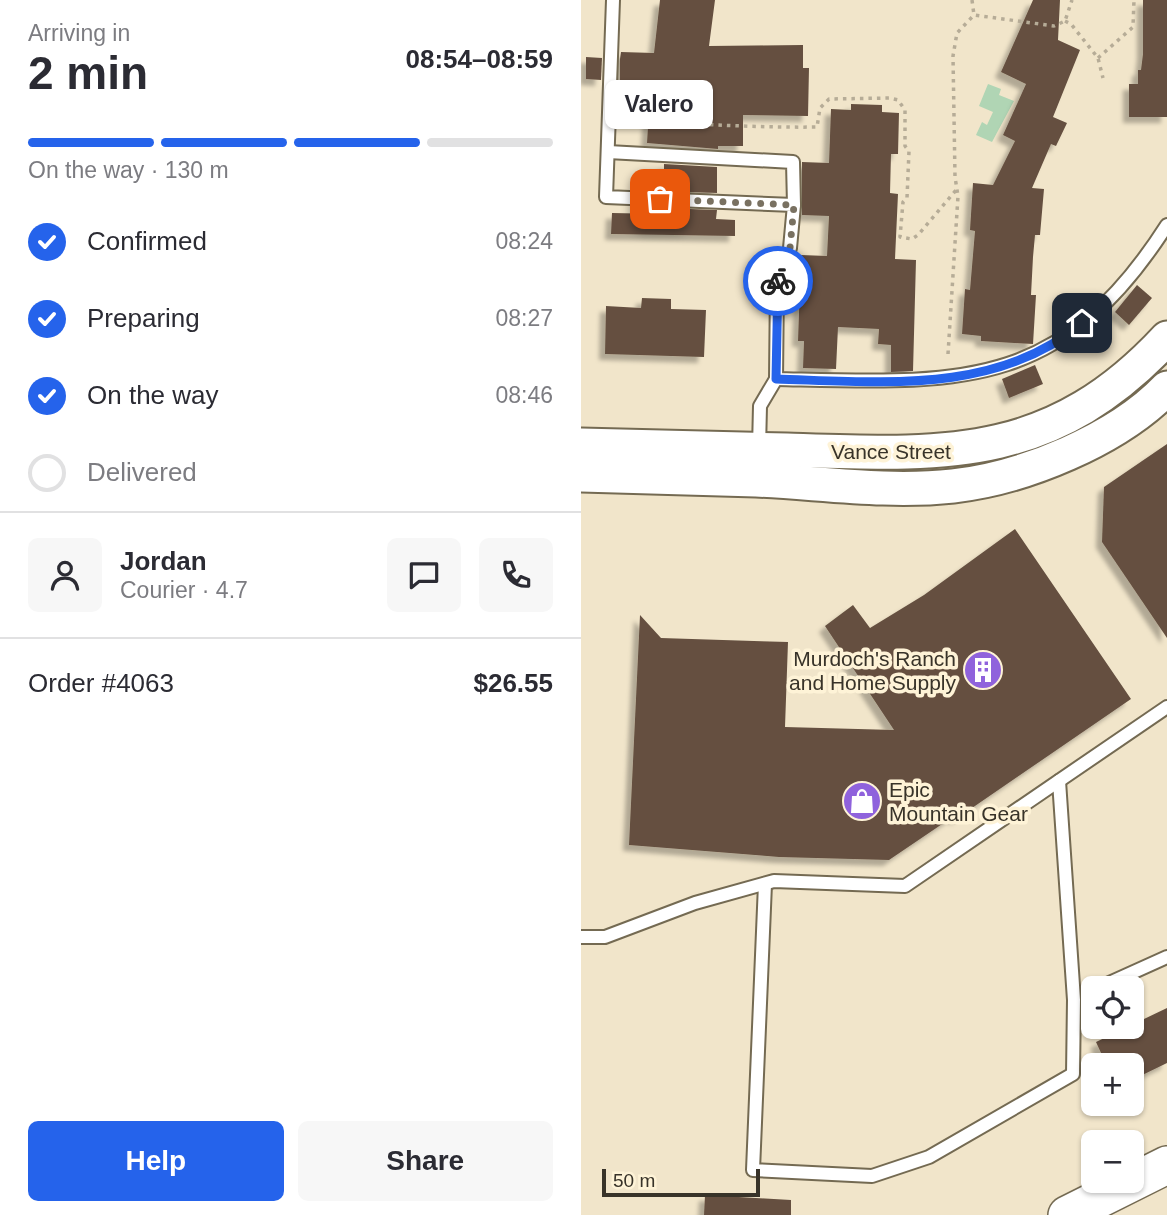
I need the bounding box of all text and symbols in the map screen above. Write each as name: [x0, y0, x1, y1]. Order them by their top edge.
text: Arriving in: [28, 20, 130, 46]
text: 08:54–08:59: [406, 44, 553, 74]
text: 2 min: [28, 47, 148, 99]
callout: Valero: [606, 80, 714, 129]
text: Valero: [624, 91, 694, 117]
text: On the way · 130 m: [28, 157, 229, 183]
pin: [630, 169, 690, 229]
icon: bag: [641, 180, 679, 218]
icon: check: [28, 223, 66, 261]
text: Confirmed: [87, 226, 207, 256]
text: 08:24: [495, 228, 553, 254]
courier: [743, 246, 813, 316]
icon: bike: [759, 262, 797, 300]
pin: [1052, 293, 1112, 353]
icon: check: [28, 300, 66, 338]
text: Preparing: [87, 303, 200, 333]
icon: home: [1063, 304, 1101, 342]
text: 08:27: [495, 305, 553, 331]
icon: check: [28, 377, 66, 415]
text: On the way: [87, 380, 219, 410]
text: 08:46: [495, 382, 553, 408]
street label: Vance Street: [831, 440, 951, 463]
text: Delivered: [87, 457, 197, 487]
button: person: [28, 538, 102, 612]
button: chat: [387, 538, 461, 612]
button: phone: [479, 538, 553, 612]
text: Jordan: [120, 546, 207, 576]
text: Courier · 4.7: [120, 577, 248, 603]
place label: Murdoch's Ranch and Home Supply: [789, 647, 956, 694]
building icon: Murdoch's Ranch and Home Supply: [962, 649, 1004, 691]
text: Order #4063: [28, 668, 174, 698]
text: $26.55: [473, 668, 553, 698]
place label: Epic Mountain Gear: [889, 778, 1028, 825]
shop icon: Epic Mountain Gear: [841, 780, 883, 822]
map controls: [1081, 976, 1144, 1193]
button: locate: [1081, 976, 1144, 1039]
button: +: [1081, 1053, 1144, 1116]
button: Help: [28, 1121, 284, 1201]
button: Share: [298, 1121, 553, 1201]
button: −: [1081, 1130, 1144, 1193]
scale bar: [602, 1166, 759, 1198]
text: 50 m: [613, 1170, 655, 1191]

